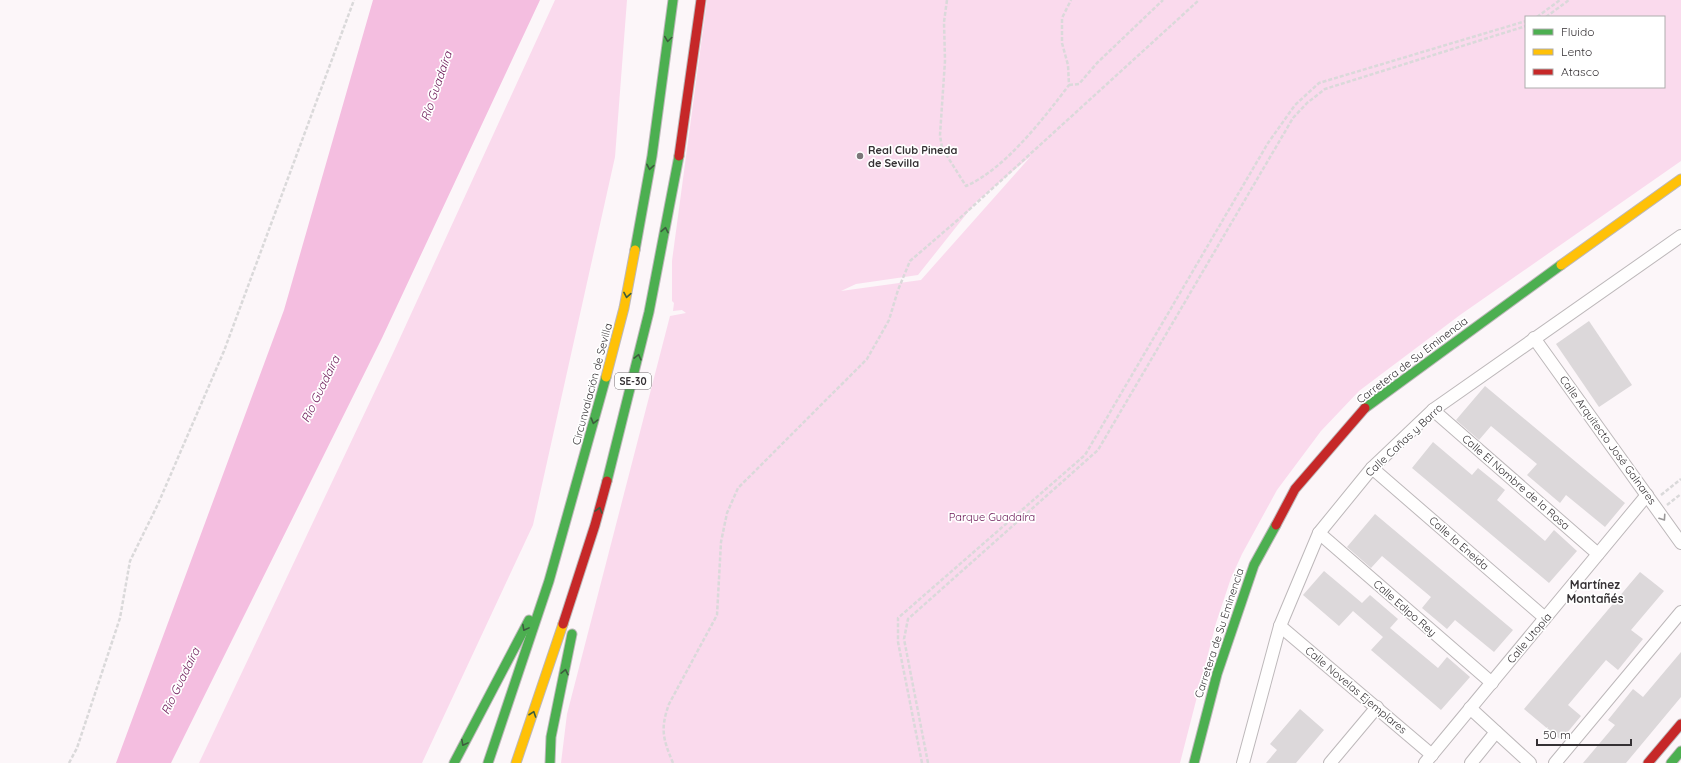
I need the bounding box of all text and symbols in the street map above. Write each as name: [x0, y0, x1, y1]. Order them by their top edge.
legend: [1525, 16, 1665, 88]
text: Fluido: [1561, 24, 1594, 39]
one-way arrow: [664, 36, 673, 42]
text: Lento: [1561, 44, 1592, 59]
water label: Río Guadaíra: [417, 49, 455, 123]
text: Atasco: [1561, 64, 1599, 79]
place label: Real Club Pineda de Sevilla: [868, 143, 957, 170]
marker: Real Club Pineda de Sevilla: [855, 151, 865, 161]
one-way arrow: [646, 164, 654, 170]
one-way arrow: [660, 227, 669, 233]
one-way arrow: [623, 292, 631, 298]
street label: Carretera de Su Eminencia: [1354, 314, 1470, 406]
street label: Circunvalación de Sevilla: [569, 322, 615, 446]
water label: Río Guadaíra: [297, 353, 343, 425]
one-way arrow: [634, 354, 642, 360]
road number: SE-30: [615, 373, 651, 389]
street label: Calle Arquitecto José Galnares: [1556, 373, 1660, 507]
street label: Calle Cañas y Barro: [1362, 400, 1446, 480]
one-way arrow: [591, 418, 599, 424]
street label: Calle El Nombre de la Rosa: [1459, 431, 1573, 533]
one-way arrow: [594, 507, 602, 513]
park label: Parque Guadaíra: [949, 510, 1035, 524]
street label: Calle la Eneida: [1426, 513, 1492, 573]
one-way arrow: [1658, 513, 1665, 520]
street label: Carretera de Su Eminencia: [1191, 566, 1247, 700]
street label: Calle Edipo Rey: [1370, 577, 1440, 639]
district label: Martínez Montañés: [1567, 577, 1624, 606]
street label: Calle Utopía: [1504, 610, 1554, 666]
one-way arrow: [522, 623, 529, 631]
street label: Calle Novelas Ejemplares: [1302, 643, 1410, 737]
water label: Río Guadaíra: [157, 645, 203, 717]
one-way arrow: [560, 668, 568, 675]
one-way arrow: [529, 711, 537, 718]
scale bar: [1537, 721, 1631, 747]
text: 50 m: [1543, 727, 1571, 742]
one-way arrow: [462, 738, 469, 746]

